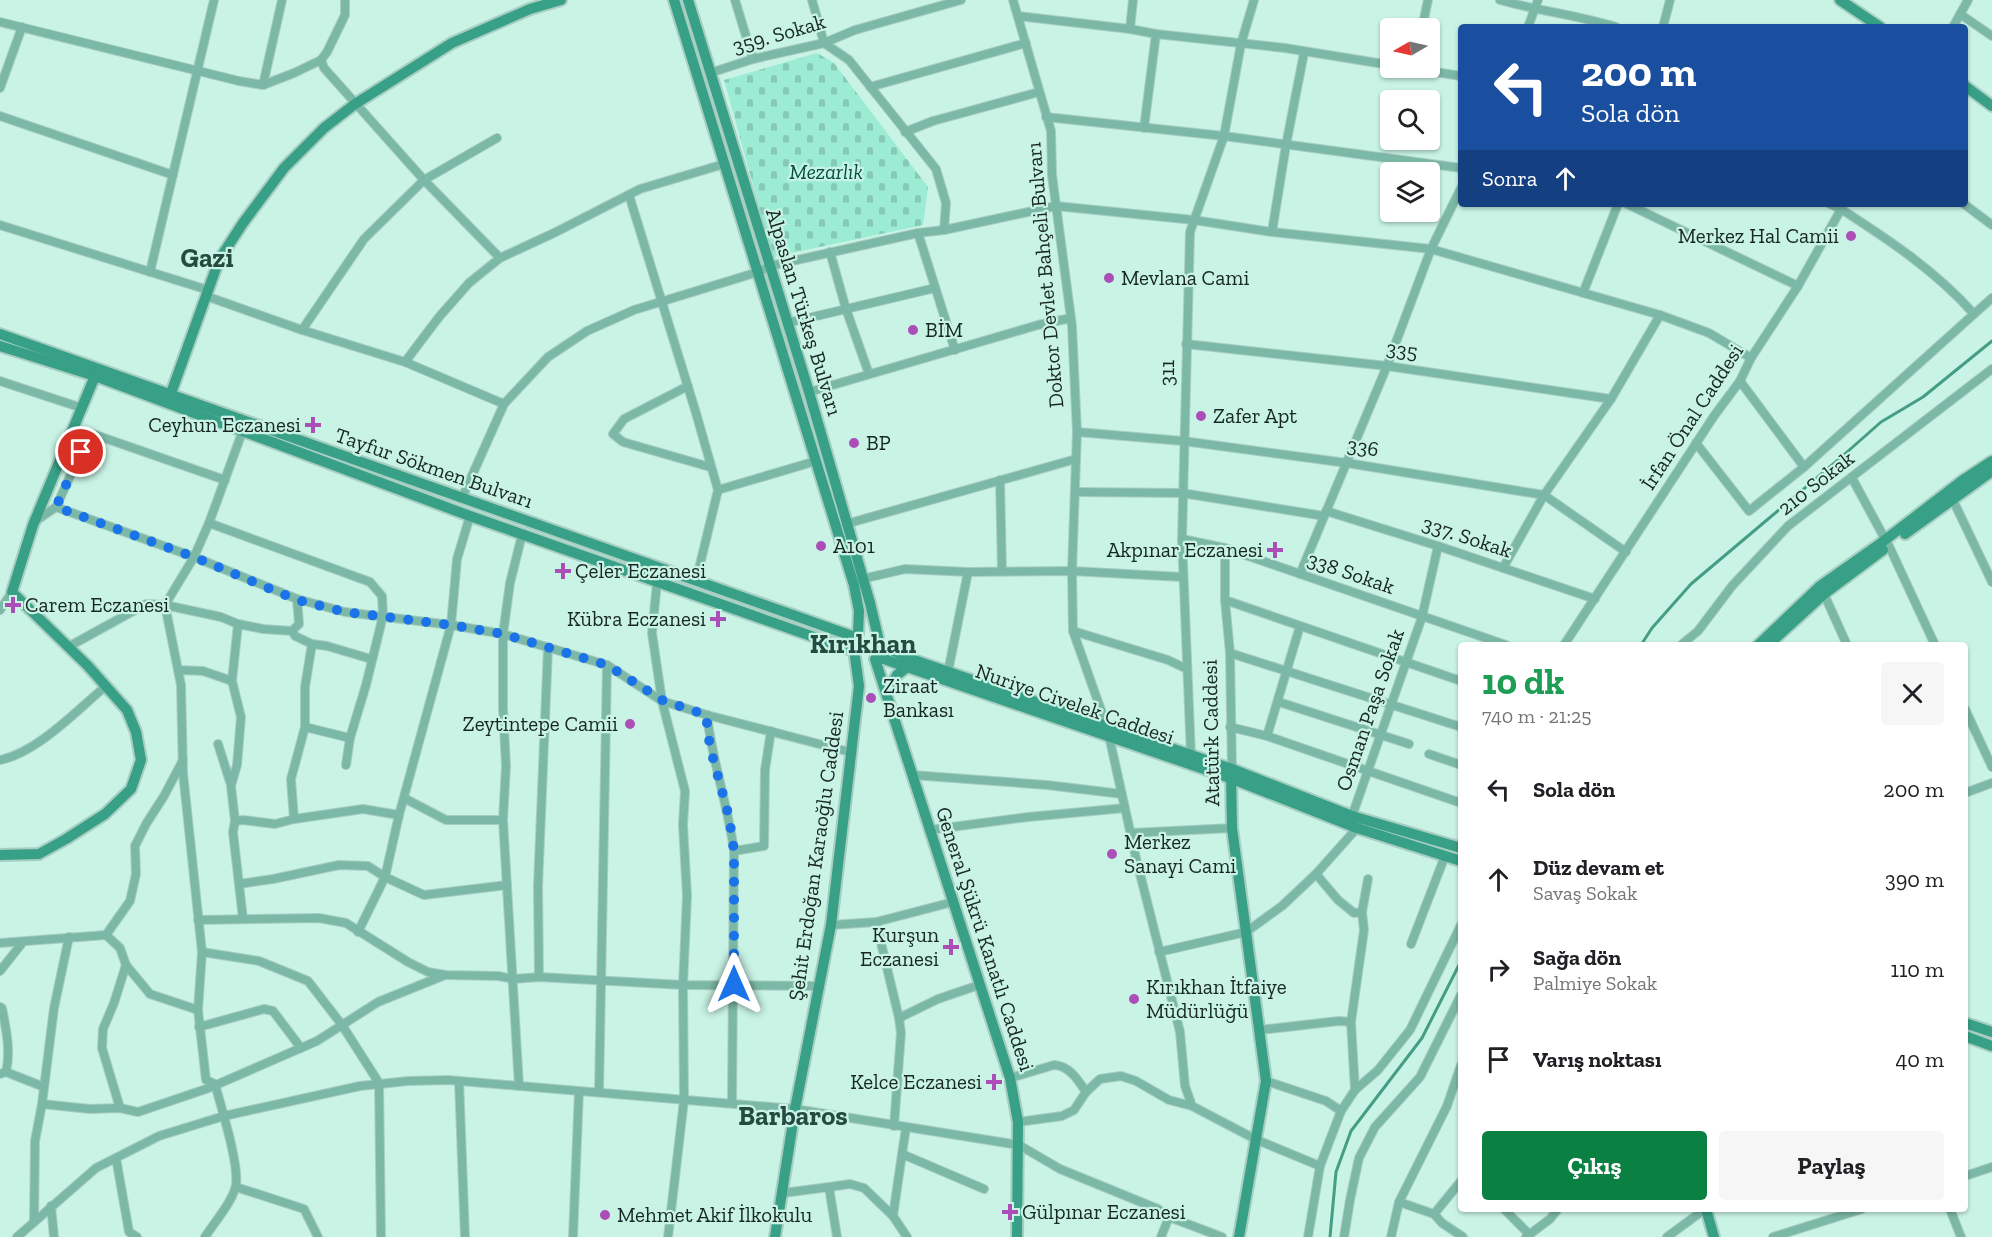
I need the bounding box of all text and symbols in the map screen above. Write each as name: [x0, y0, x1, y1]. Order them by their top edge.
street label: 359. Sokak: [730, 8, 828, 59]
north arrow: [1380, 18, 1440, 78]
map controls: [1380, 18, 1440, 222]
text: 200 m: [1581, 46, 1697, 97]
icon: left: [1482, 48, 1560, 126]
button: search: [1380, 90, 1440, 150]
text: Sola dön: [1581, 97, 1680, 129]
street label: Doktor Devlet Bahçeli Bulvarı: [1020, 141, 1069, 409]
park label: Mezarlık: [789, 159, 863, 184]
button: layers: [1380, 162, 1440, 222]
icon: ahead: [1549, 162, 1582, 195]
text: Sonra: [1482, 165, 1537, 192]
street label: Alpaslan Türkeş Bulvarı: [761, 205, 848, 419]
place label: Merkez Hal Camii: [1678, 223, 1839, 248]
marker: Merkez Hal Camii: [1844, 229, 1858, 243]
district label: Gazi: [180, 242, 234, 274]
place label: Mevlana Cami: [1121, 265, 1249, 290]
marker: Mevlana Cami: [1102, 271, 1116, 285]
place label: BİM: [925, 317, 963, 342]
marker: BİM: [906, 323, 920, 337]
street label: 335: [1385, 335, 1419, 364]
street label: İrfan Önal Caddesi: [1635, 339, 1748, 494]
street label: 311: [1154, 360, 1179, 386]
place label: Zafer Apt: [1213, 403, 1297, 428]
marker: Zafer Apt: [1194, 409, 1208, 423]
place label: Ceyhun Eczanesi: [148, 412, 301, 437]
marker: Ceyhun Eczanesi: [306, 418, 320, 432]
street label: Tayfur Sökmen Bulvarı: [332, 422, 536, 513]
pin: [55, 426, 106, 477]
place label: BP: [866, 430, 891, 455]
street label: 336: [1345, 432, 1381, 461]
icon: arrive: [64, 435, 97, 468]
marker: BP: [847, 436, 861, 450]
street label: 210 Sokak: [1773, 445, 1859, 520]
street label: 337. Sokak: [1419, 510, 1515, 563]
place label: A101: [833, 533, 875, 558]
place label: Akpınar Eczanesi: [1107, 537, 1263, 562]
marker: A101: [814, 539, 828, 553]
marker: Akpınar Eczanesi: [1268, 543, 1282, 557]
street label: 338 Sokak: [1304, 546, 1398, 599]
place label: Çeler Eczanesi: [575, 558, 706, 583]
marker: Çeler Eczanesi: [556, 564, 570, 578]
place label: Carem Eczanesi: [25, 592, 169, 617]
marker: Carem Eczanesi: [6, 598, 20, 612]
place label: Kübra Eczanesi: [567, 606, 706, 631]
marker: Kübra Eczanesi: [711, 612, 725, 626]
street label: Osman Paşa Sokak: [1330, 625, 1409, 794]
district label: Kırıkhan: [810, 628, 916, 660]
street label: Nuriye Civelek Caddesi: [972, 658, 1178, 749]
street label: Atatürk Caddesi: [1197, 659, 1224, 807]
text: 10 dk: [1482, 660, 1564, 703]
button: close: [1881, 662, 1944, 725]
place label: Ziraat Bankası: [883, 673, 954, 722]
marker: Ziraat Bankası: [864, 691, 878, 705]
text: 740 m · 21:25: [1482, 704, 1592, 728]
street label: Şehit Erdoğan Karaoğlu Caddesi: [783, 710, 848, 1002]
place label: Zeytintepe Camii: [463, 711, 618, 736]
marker: Zeytintepe Camii: [623, 717, 637, 731]
icon: left: [1482, 773, 1515, 806]
text: Sola dön: [1533, 776, 1615, 803]
text: 200 m: [1883, 776, 1944, 803]
street label: General Şükrü Kanatlı Caddesi: [931, 804, 1040, 1074]
place label: Merkez Sanayi Cami: [1124, 829, 1236, 878]
marker: Merkez Sanayi Cami: [1105, 847, 1119, 861]
text: Düz devam et: [1533, 854, 1664, 881]
icon: ahead: [1482, 863, 1515, 896]
text: 390 m: [1885, 866, 1944, 893]
text: Savaş Sokak: [1533, 881, 1637, 905]
place label: Kurşun Eczanesi: [860, 922, 939, 971]
marker: Kurşun Eczanesi: [944, 940, 958, 954]
text: Sağa dön: [1533, 944, 1621, 971]
position arrow: [702, 952, 766, 1016]
icon: right: [1482, 953, 1515, 986]
text: 110 m: [1890, 956, 1944, 983]
text: Palmiye Sokak: [1533, 971, 1657, 995]
place label: Kırıkhan İtfaiye Müdürlüğü: [1146, 974, 1287, 1023]
marker: Kırıkhan İtfaiye Müdürlüğü: [1127, 992, 1141, 1006]
icon: arrive: [1482, 1043, 1515, 1076]
text: Varış noktası: [1533, 1046, 1662, 1073]
text: 40 m: [1895, 1046, 1944, 1073]
place label: Kelce Eczanesi: [850, 1069, 982, 1094]
marker: Kelce Eczanesi: [987, 1075, 1001, 1089]
district label: Barbaros: [738, 1100, 848, 1132]
button: Çıkış: [1482, 1131, 1707, 1200]
button: Paylaş: [1719, 1131, 1944, 1200]
place label: Gülpınar Eczanesi: [1022, 1199, 1186, 1224]
place label: Mehmet Akif İlkokulu: [617, 1202, 812, 1227]
marker: Gülpınar Eczanesi: [1003, 1205, 1017, 1219]
marker: Mehmet Akif İlkokulu: [598, 1208, 612, 1222]

